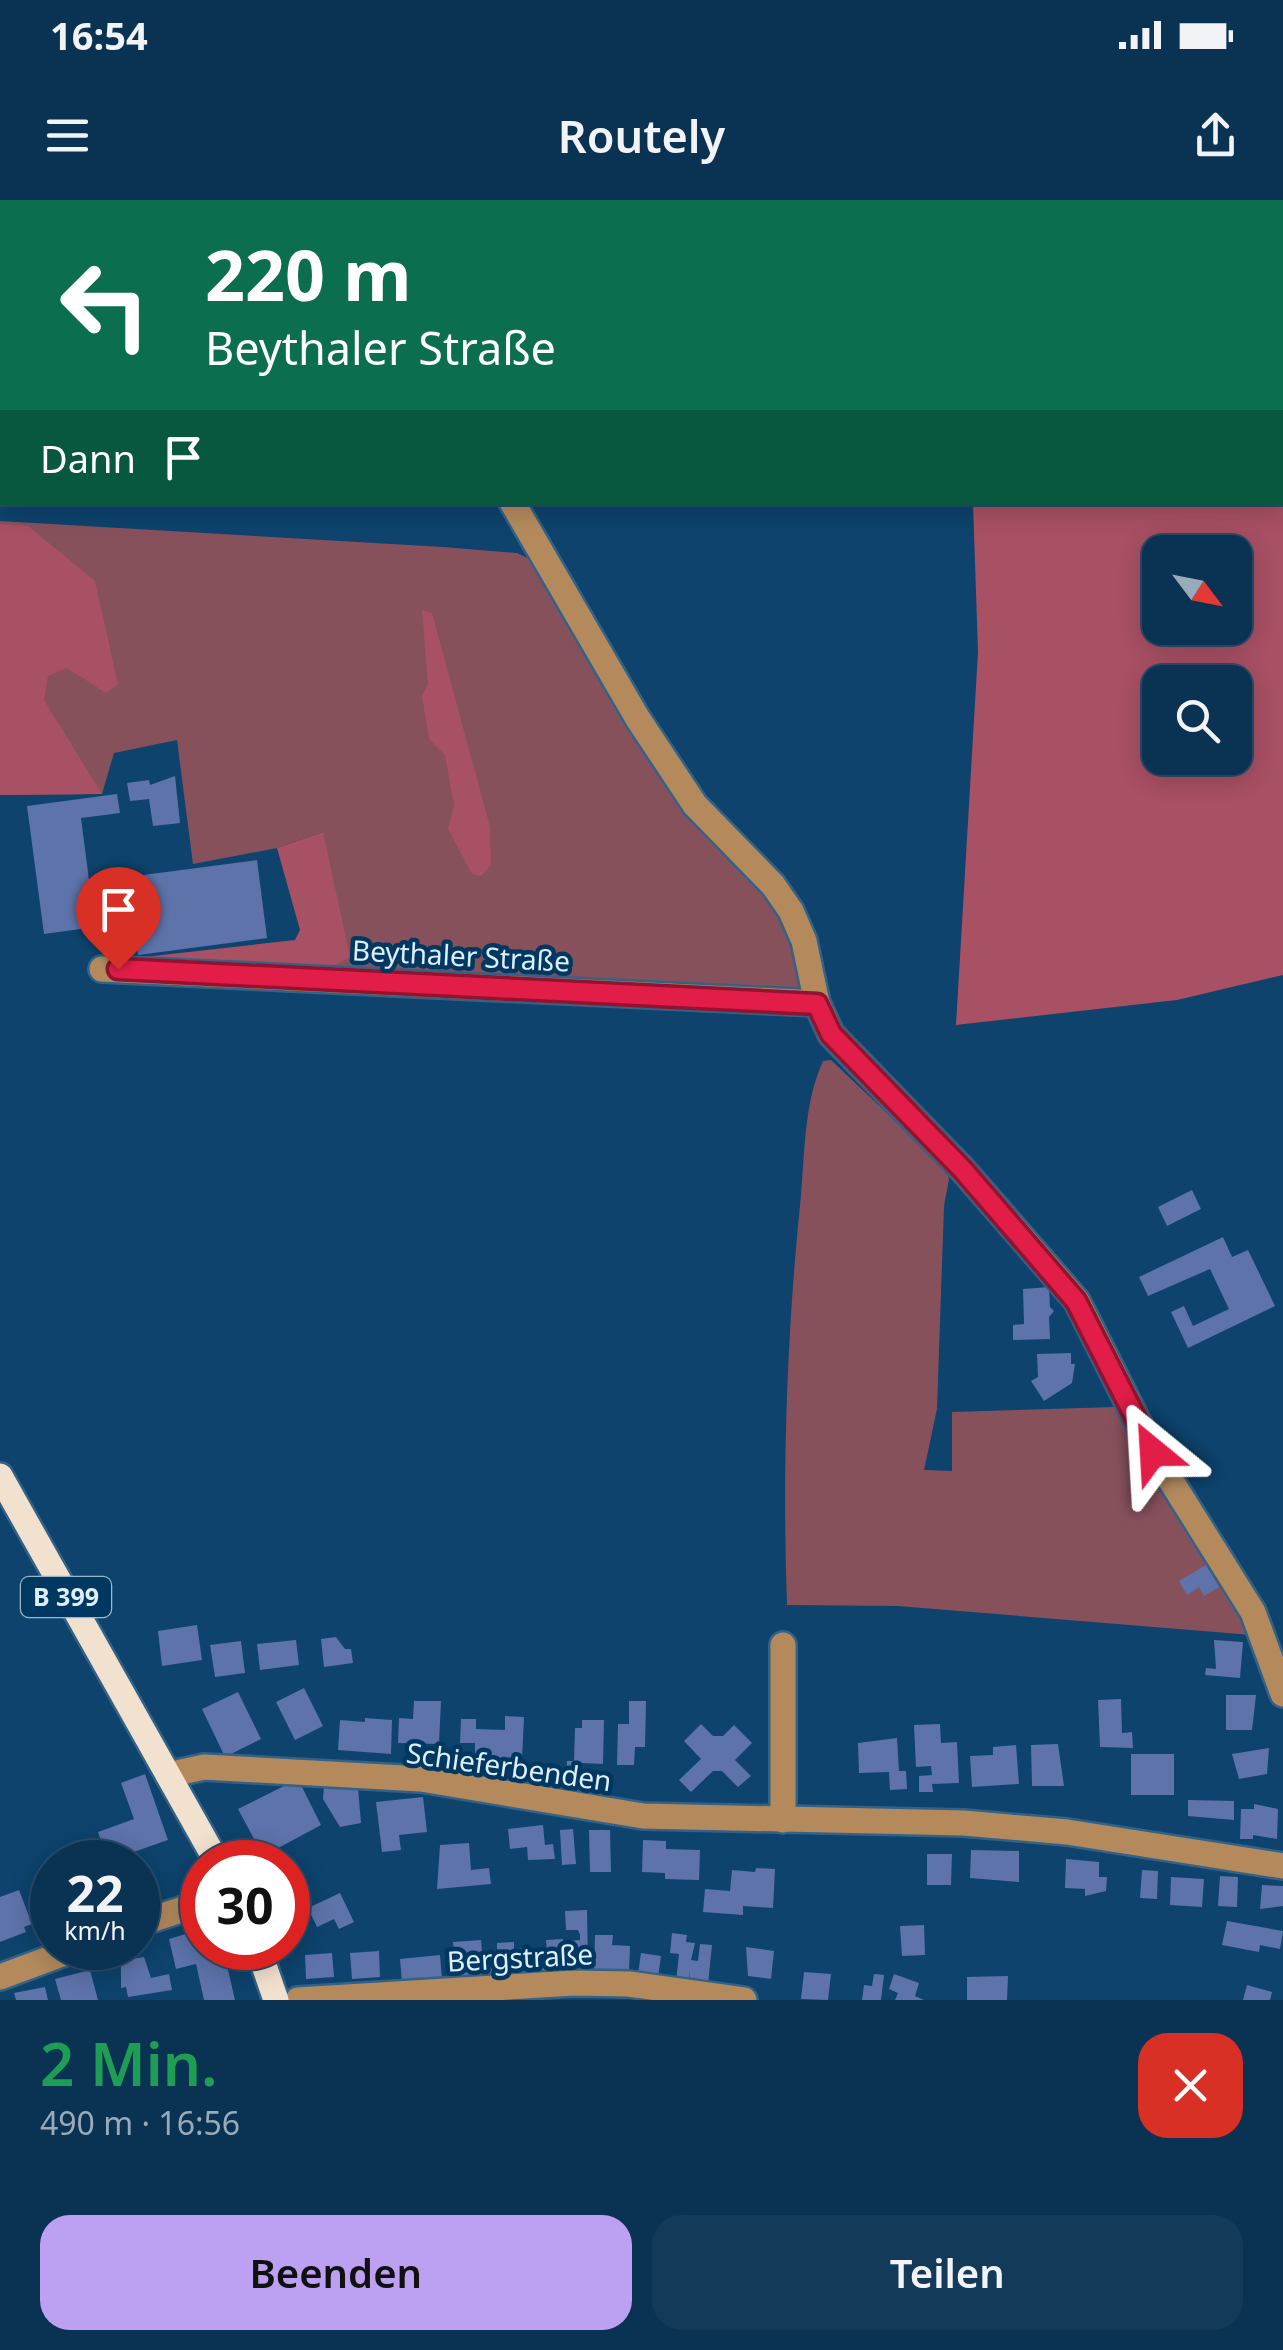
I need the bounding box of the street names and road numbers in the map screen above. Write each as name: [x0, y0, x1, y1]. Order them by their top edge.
street label: Beythaler Straße: [351, 930, 571, 980]
road number: B 399: [21, 1577, 111, 1617]
street label: Schieferbenden: [404, 1733, 614, 1799]
street label: Bergstraße: [446, 1934, 594, 1980]

